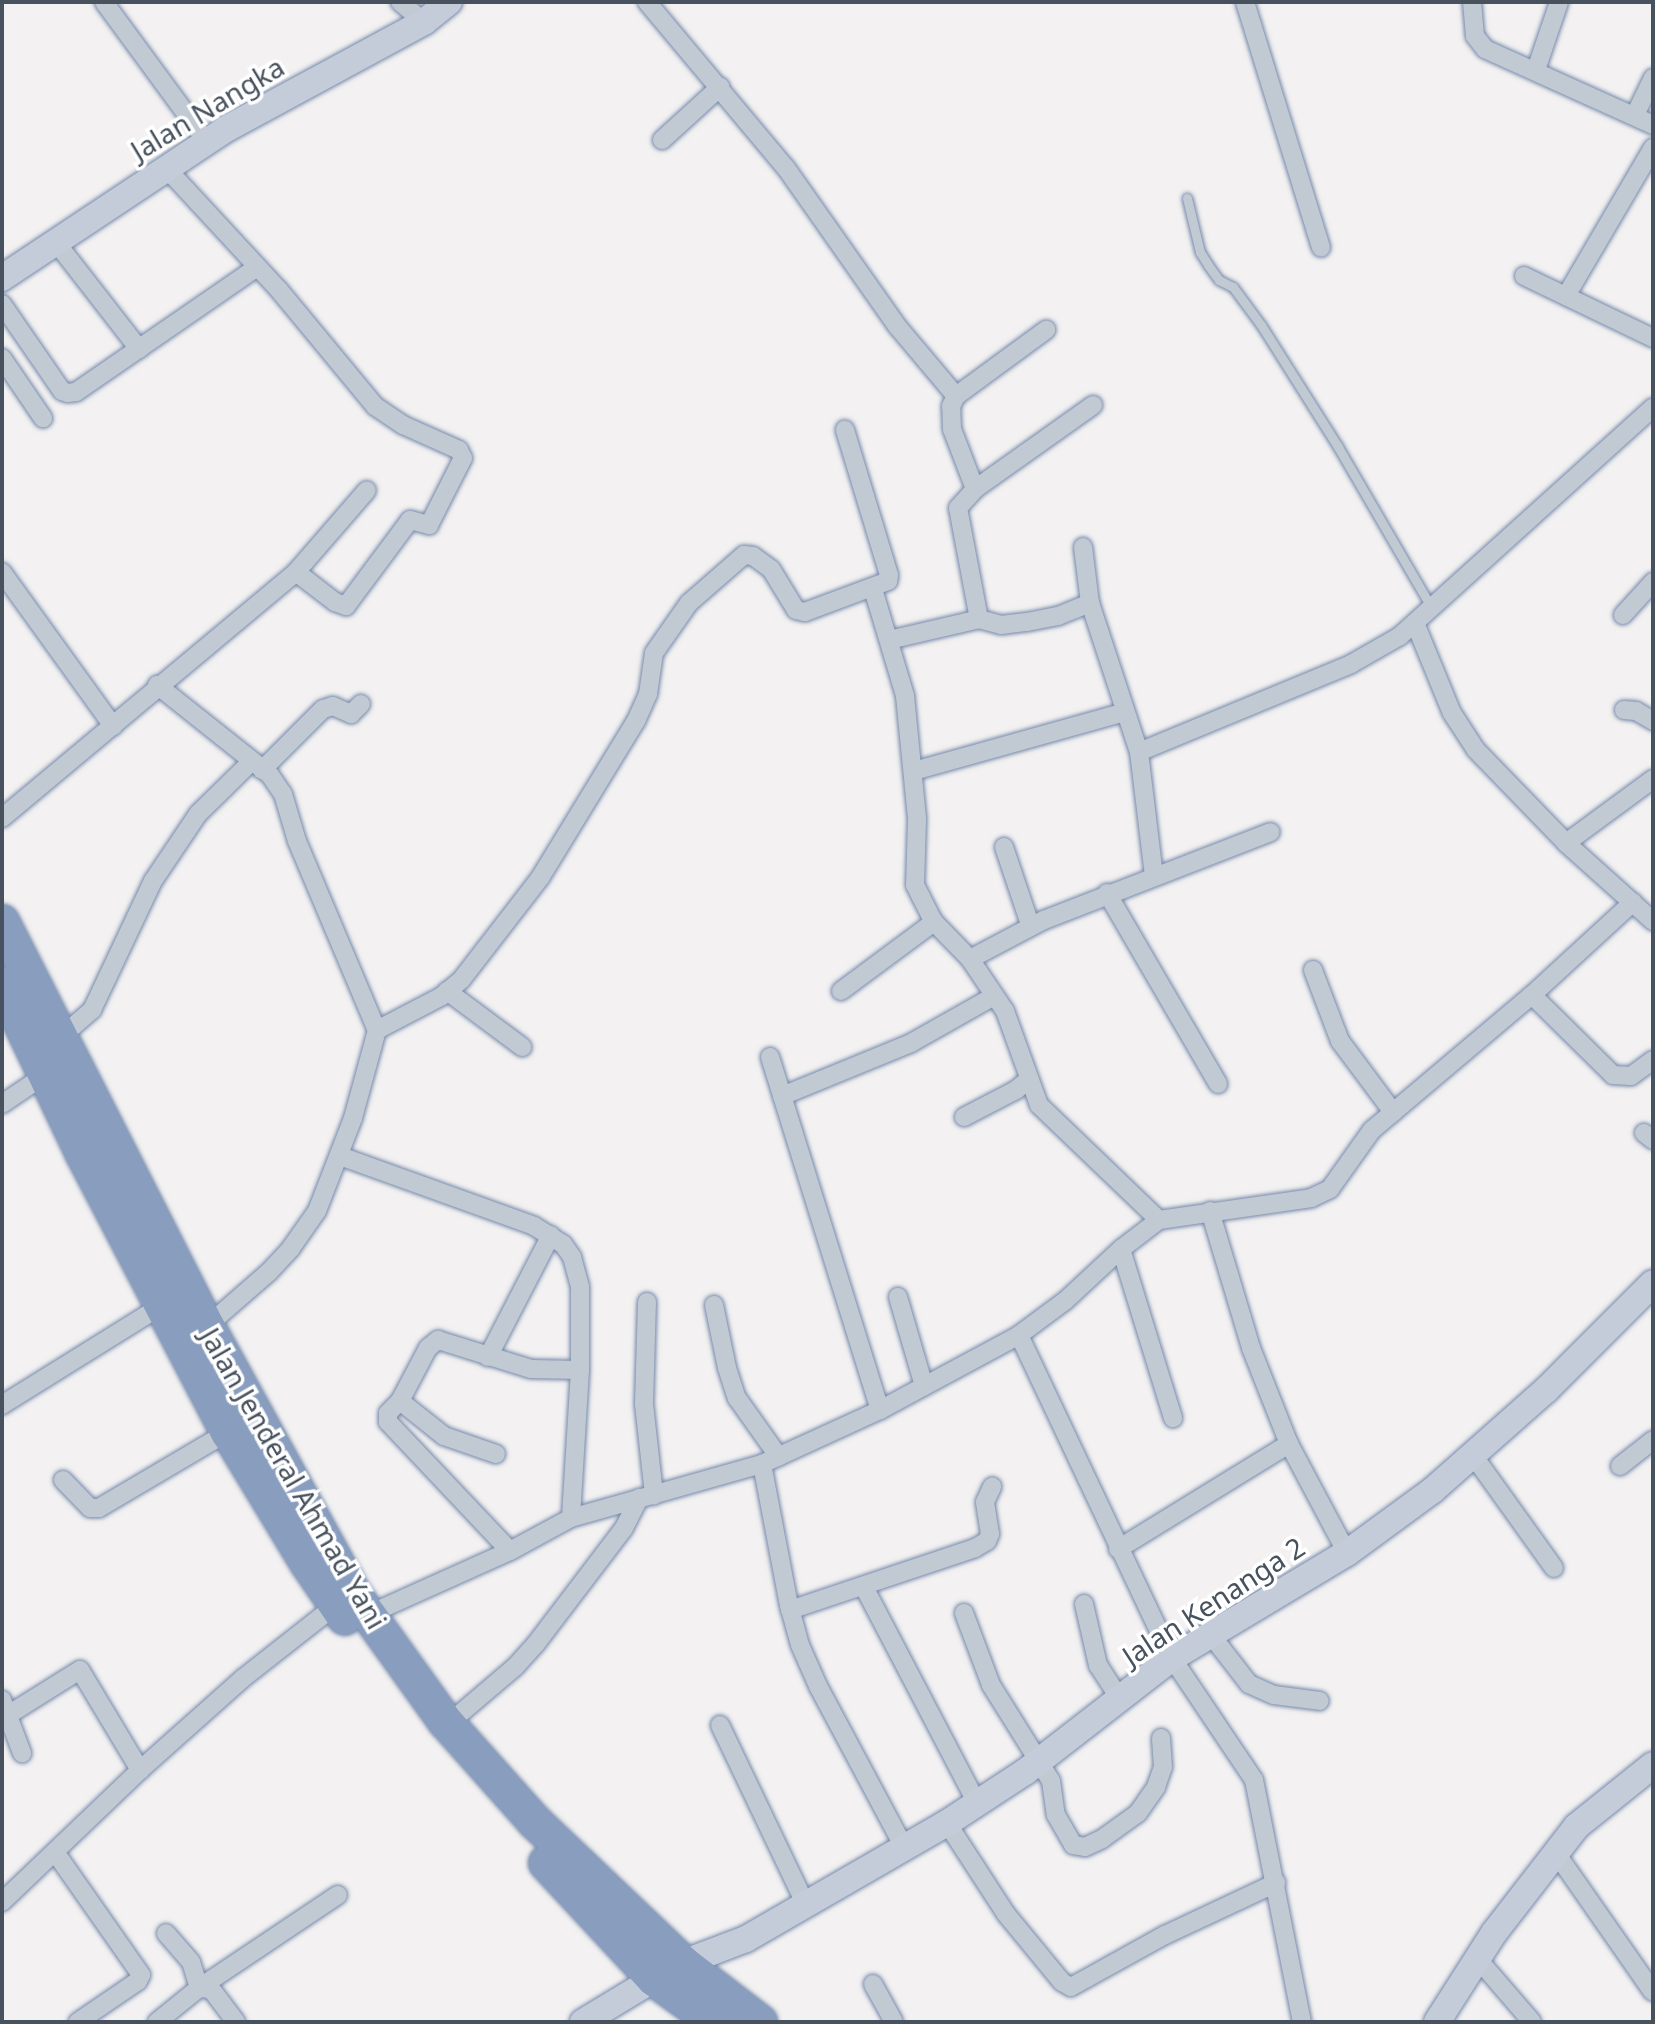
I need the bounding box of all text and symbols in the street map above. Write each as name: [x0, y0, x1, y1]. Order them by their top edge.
street label: Jalan Nangka: [124, 49, 290, 167]
street label: Jalan Jenderal Ahmad Yani: [194, 1321, 394, 1635]
street label: Jalan Kenanga 2: [1116, 1530, 1310, 1672]

